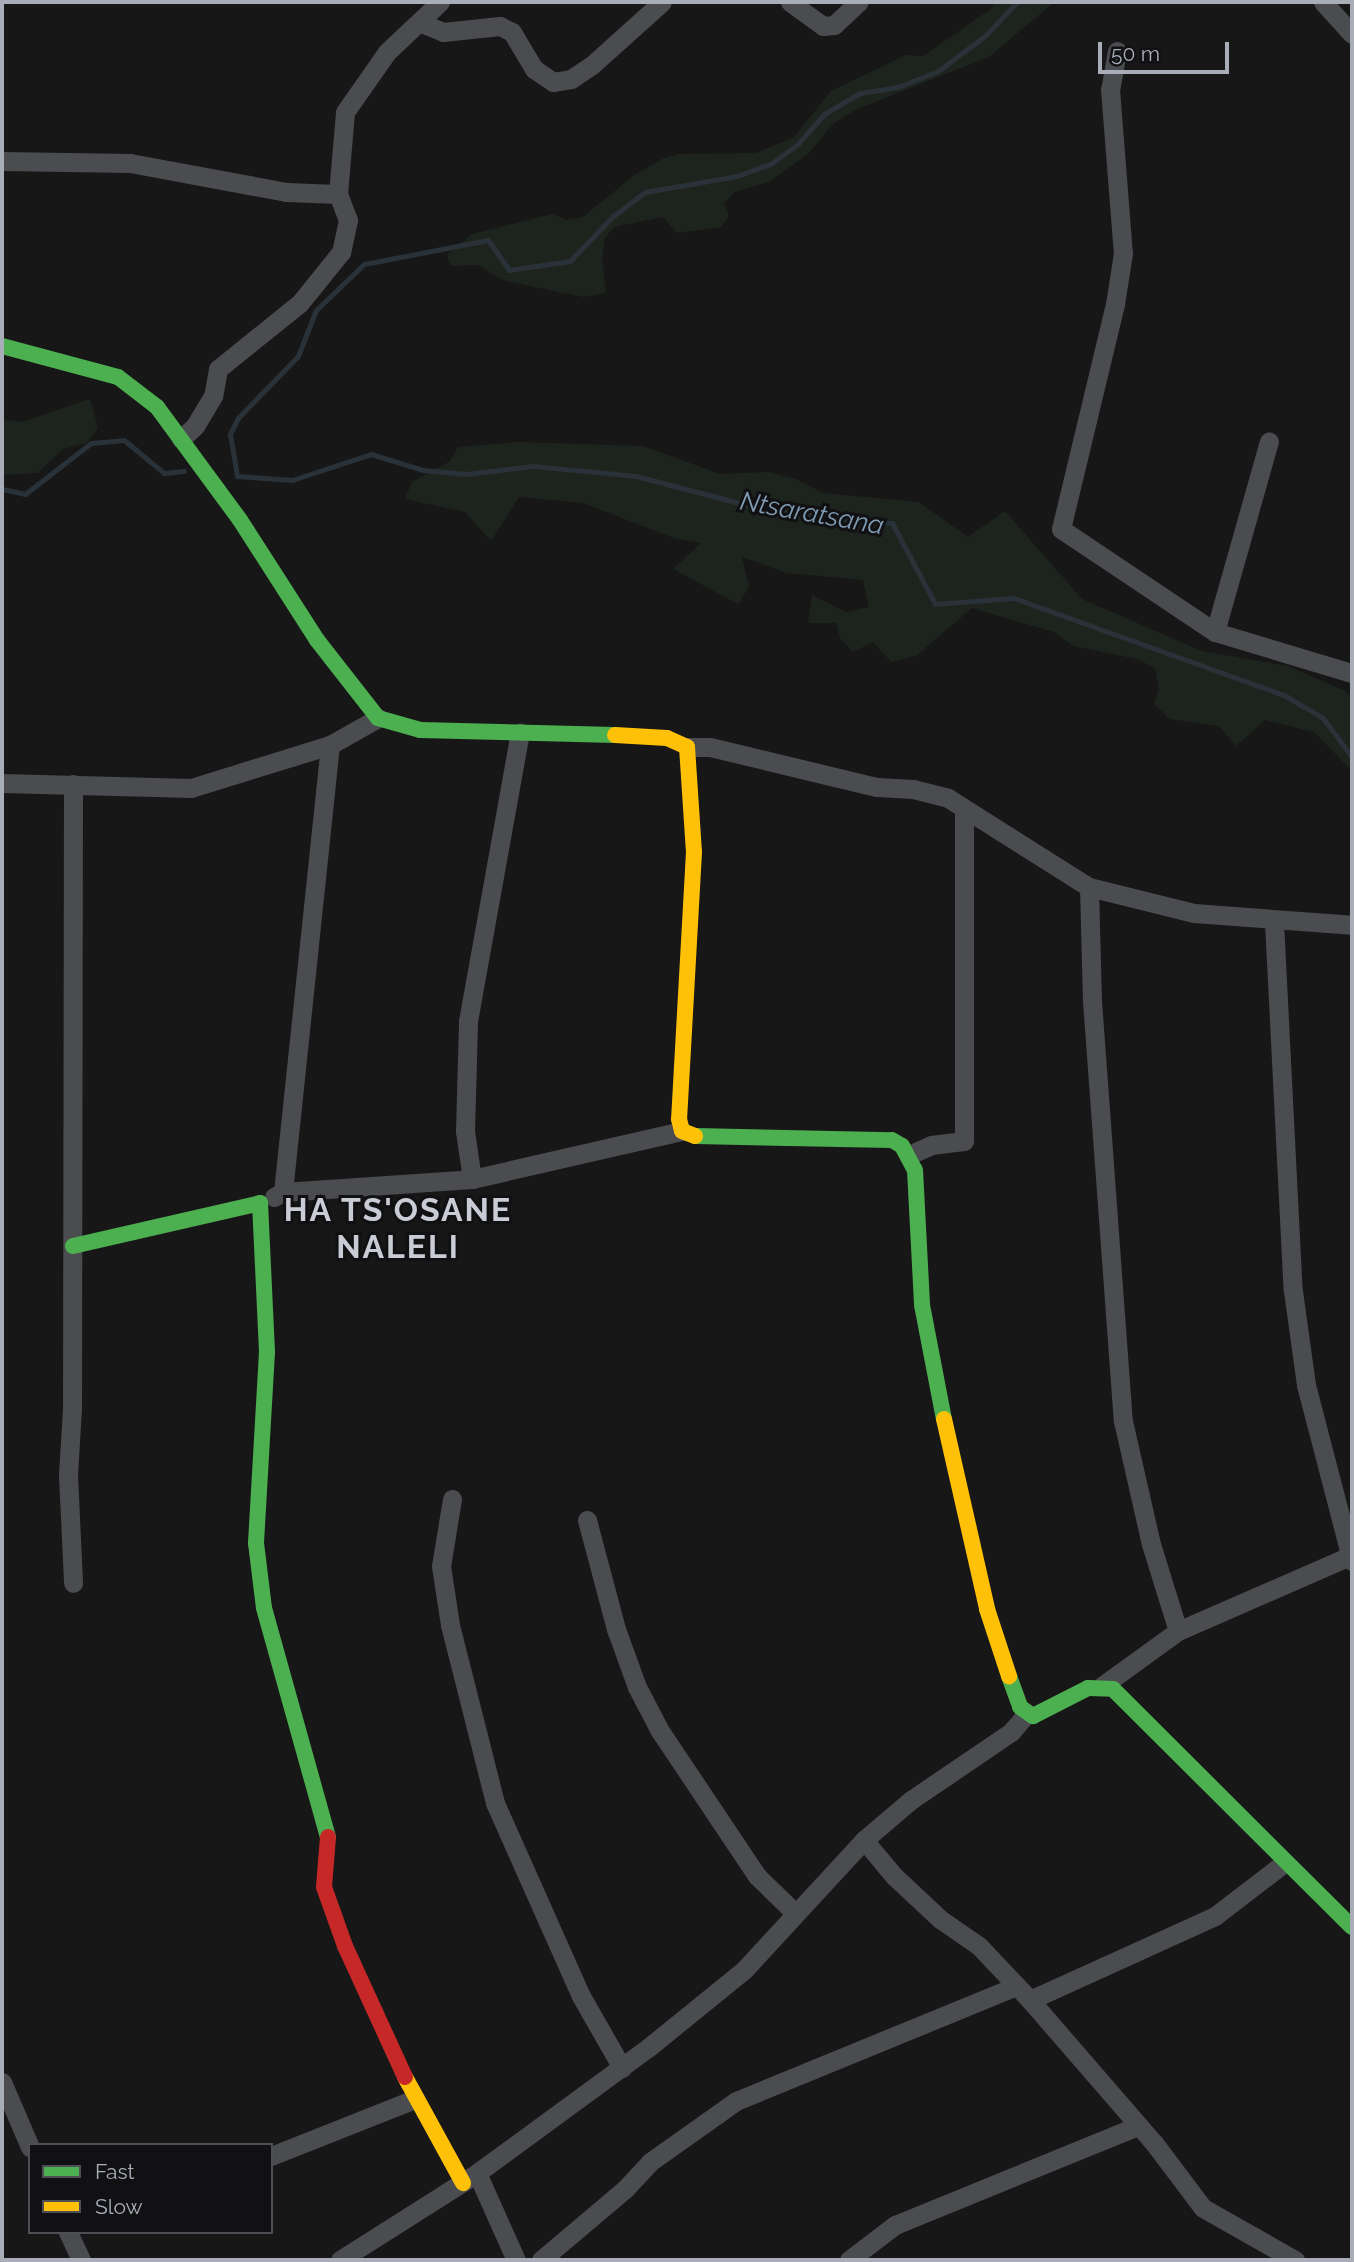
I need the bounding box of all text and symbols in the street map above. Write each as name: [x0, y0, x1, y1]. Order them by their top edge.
scale bar: [1102, 28, 1233, 72]
text: 50 m: [1111, 41, 1160, 66]
water label: Ntsaratsana: [738, 486, 886, 542]
district label: HA TS'OSANE NALELI: [284, 1192, 512, 1267]
legend: [28, 2143, 273, 2234]
text: Fast: [95, 2159, 135, 2184]
text: Slow: [95, 2194, 143, 2219]

